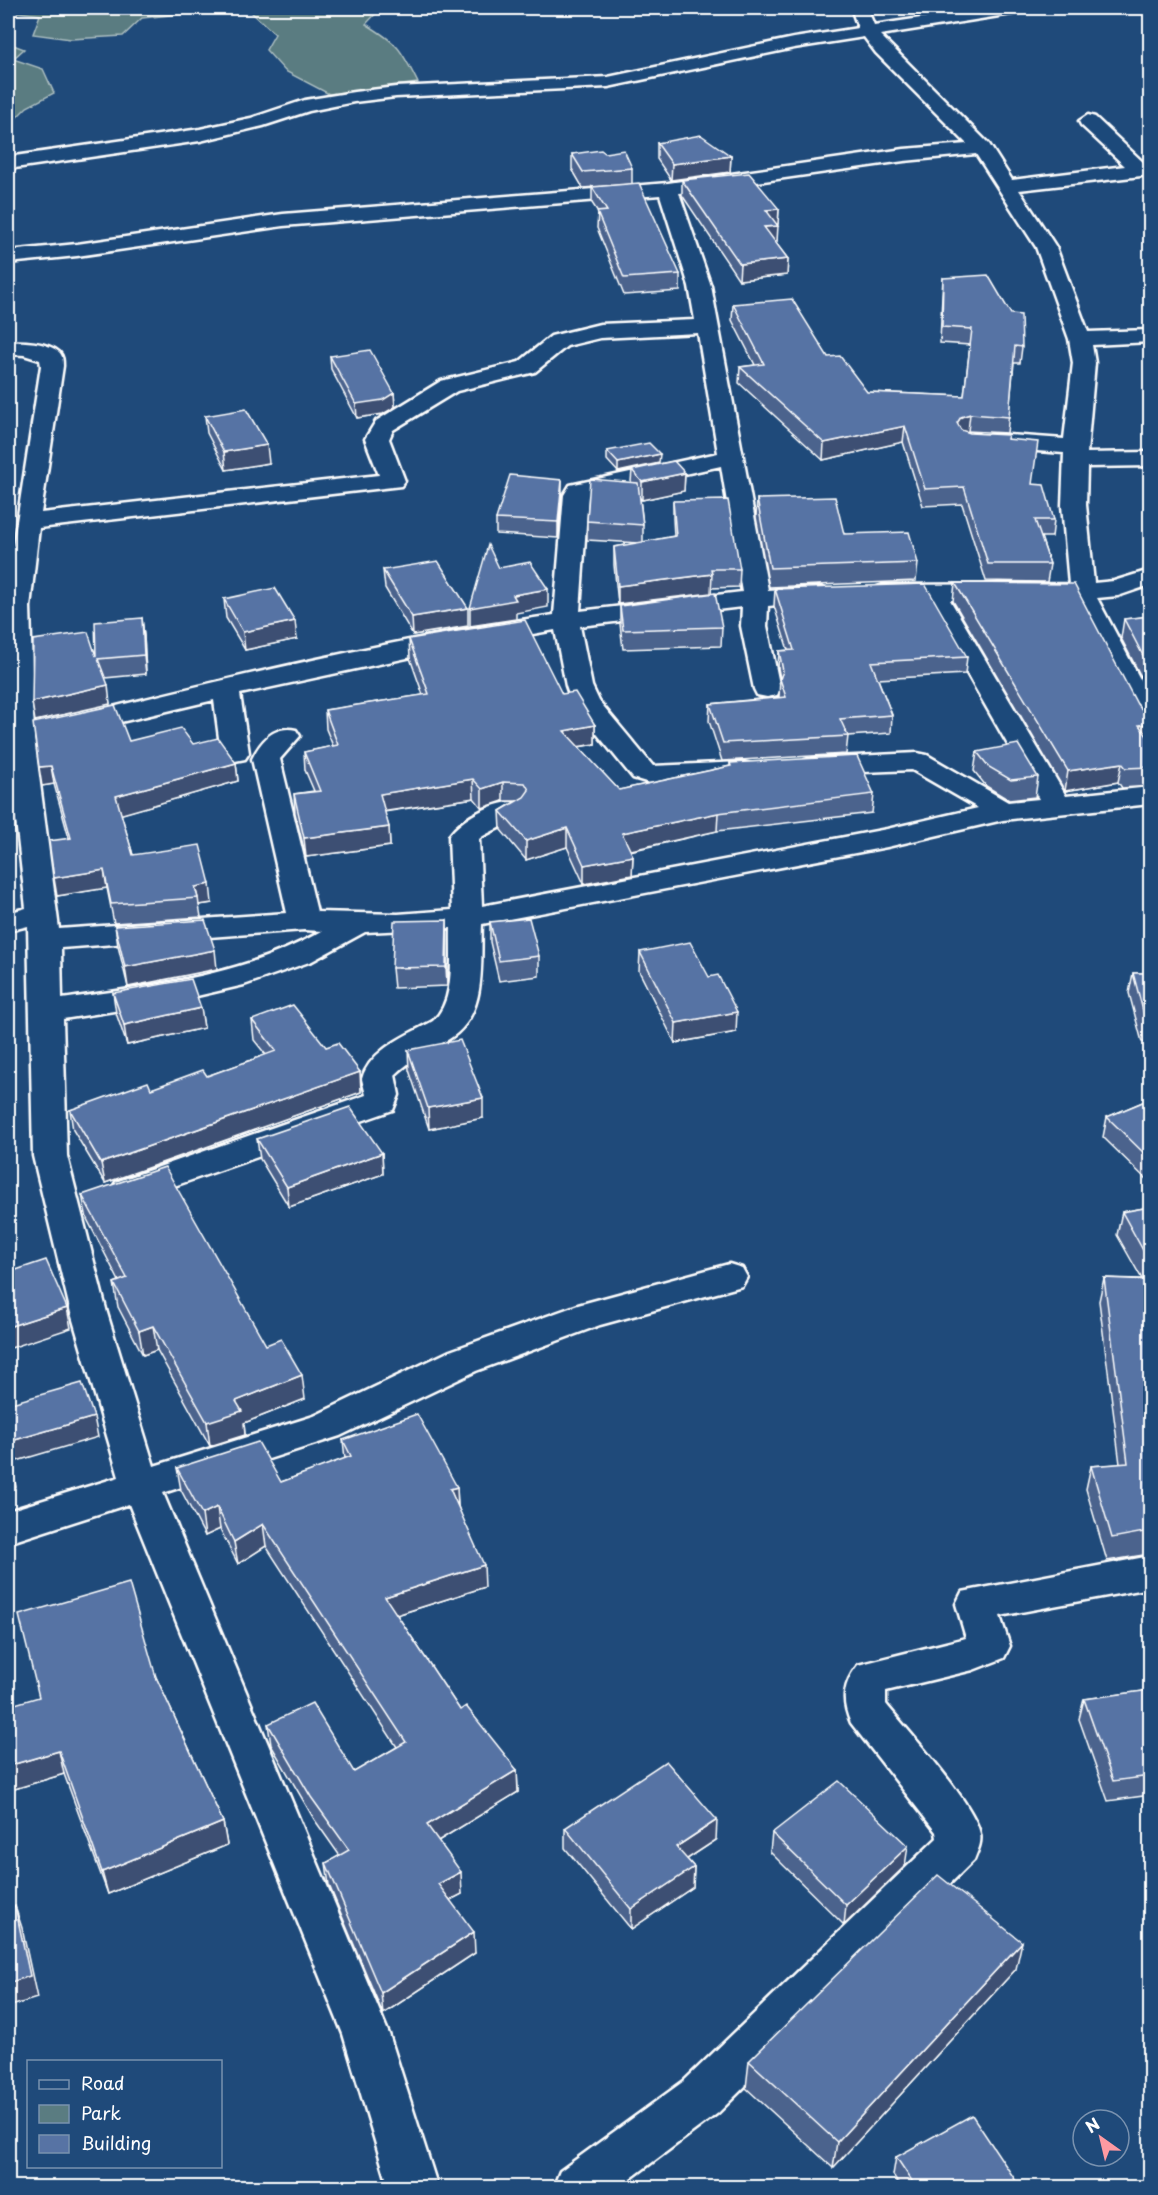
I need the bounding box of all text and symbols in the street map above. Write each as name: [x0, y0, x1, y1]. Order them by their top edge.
legend: [27, 2060, 222, 2168]
text: Road: [81, 2069, 125, 2096]
text: Park: [81, 2099, 121, 2126]
north arrow: [1071, 2108, 1131, 2168]
text: N: [1080, 2111, 1104, 2138]
text: Building: [81, 2129, 151, 2156]

